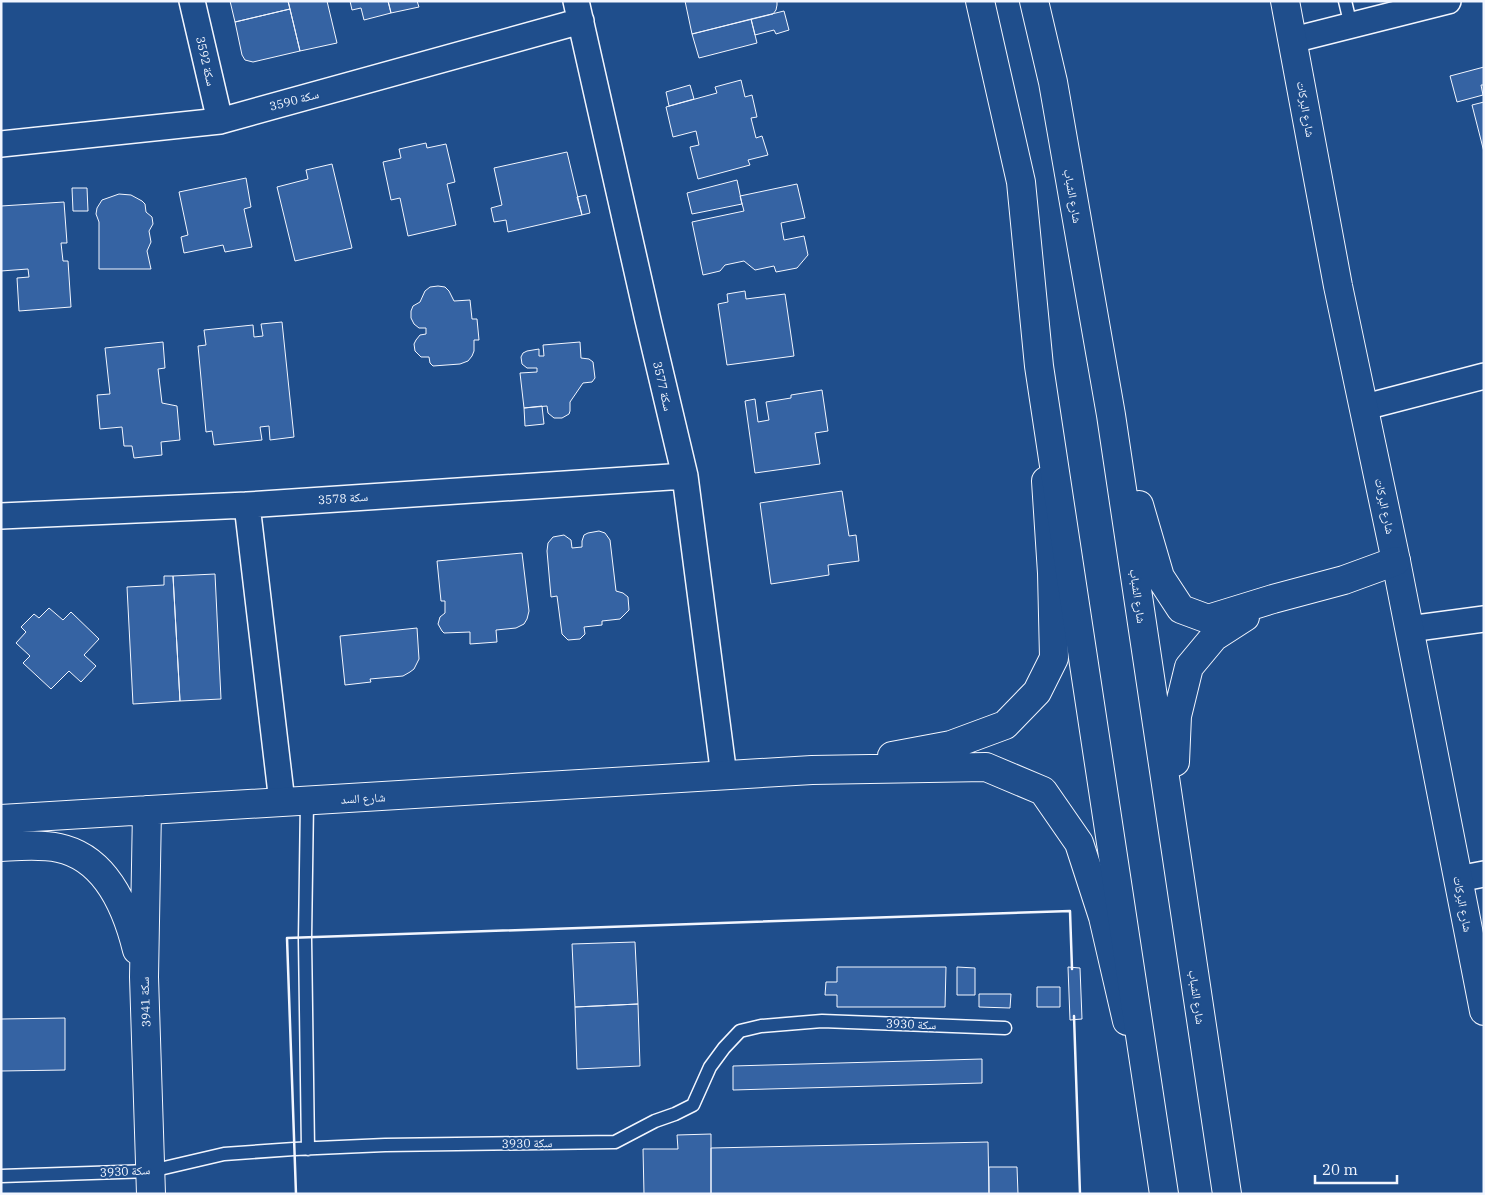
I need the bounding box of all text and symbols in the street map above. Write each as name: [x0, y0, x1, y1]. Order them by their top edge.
street label: سكة 3592: [193, 35, 219, 87]
street label: شارع البركات: [1293, 80, 1318, 138]
street label: سكة 3590: [268, 86, 320, 114]
street label: شارع الشباب: [1060, 168, 1085, 225]
street label: سكة 3577: [650, 360, 676, 412]
street label: شارع البركات: [1371, 477, 1398, 536]
street label: سكة 3578: [317, 489, 369, 507]
street label: شارع الشباب: [1126, 568, 1149, 624]
street label: شارع السد: [340, 789, 386, 808]
street label: شارع البركات: [1449, 875, 1476, 934]
street label: شارع الشباب: [1185, 969, 1208, 1025]
street label: سكة 3941: [137, 976, 153, 1027]
street label: سكة 3930: [886, 1016, 937, 1032]
street label: سكة 3930: [502, 1135, 552, 1151]
scale bar: [1315, 1152, 1398, 1184]
text: 20 m: [1322, 1160, 1358, 1179]
street label: سكة 3930: [99, 1162, 151, 1180]

